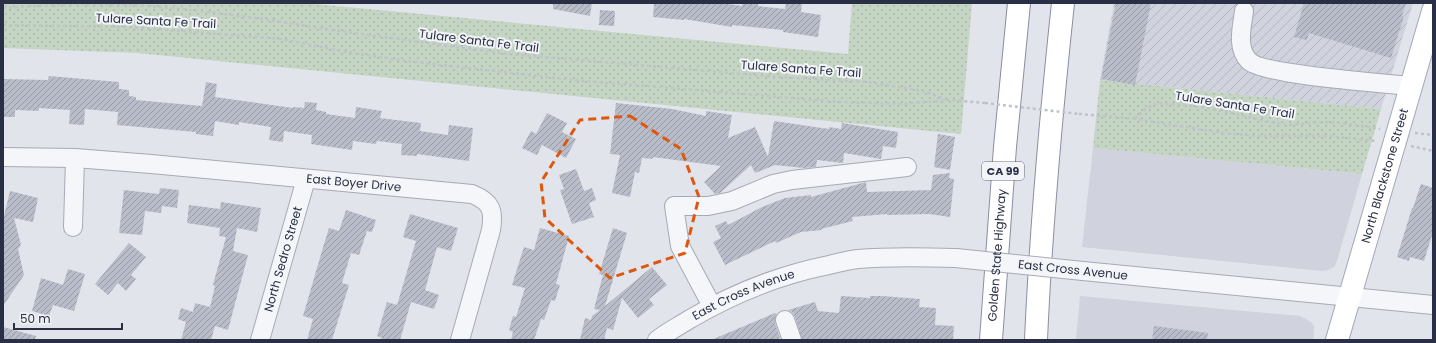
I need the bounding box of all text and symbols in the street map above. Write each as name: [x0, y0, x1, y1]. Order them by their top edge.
street label: Tulare Santa Fe Trail: [95, 9, 217, 32]
street label: Tulare Santa Fe Trail: [418, 25, 540, 56]
street label: Tulare Santa Fe Trail: [740, 56, 862, 81]
street label: Tulare Santa Fe Trail: [1174, 87, 1296, 122]
street label: North Blackstone Street: [1357, 106, 1412, 245]
road number: CA 99: [982, 162, 1024, 180]
street label: East Boyer Drive: [306, 170, 402, 195]
street label: Golden State Highway: [983, 188, 1010, 322]
street label: North Sedro Street: [259, 204, 306, 314]
street label: East Cross Avenue: [1017, 255, 1129, 284]
street label: East Cross Avenue: [689, 265, 797, 324]
scale bar: [14, 305, 122, 331]
text: 50 m: [20, 310, 51, 327]

